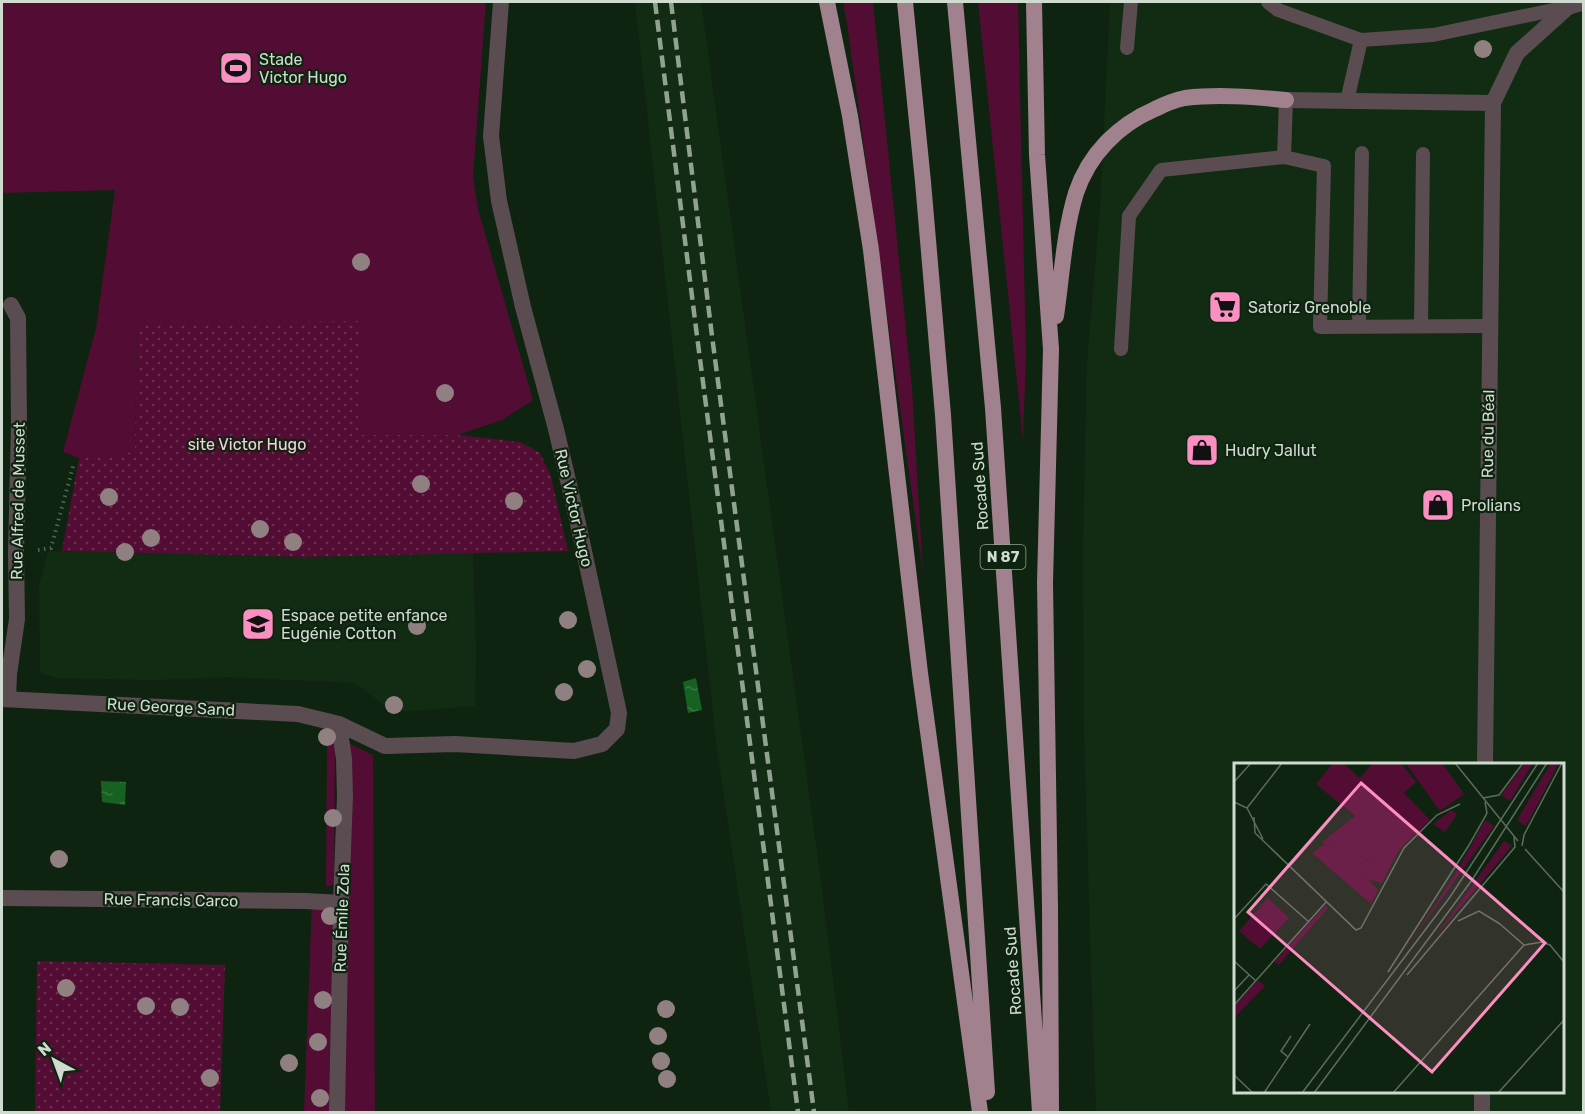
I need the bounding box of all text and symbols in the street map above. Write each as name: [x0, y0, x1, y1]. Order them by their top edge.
sports icon: Stade Victor Hugo: [218, 50, 254, 86]
place label: Stade Victor Hugo: [259, 50, 347, 87]
supermarket icon: Satoriz Grenoble: [1207, 289, 1243, 325]
place label: Satoriz Grenoble: [1248, 298, 1371, 317]
street label: Rue du Béal: [1478, 390, 1498, 478]
street label: Rue Alfred de Musset: [7, 422, 29, 580]
shop icon: Hudry Jallut: [1184, 432, 1220, 468]
park label: site Victor Hugo: [188, 435, 306, 454]
street label: Rocade Sud: [967, 441, 993, 531]
place label: Hudry Jallut: [1225, 441, 1317, 460]
street label: Rue Victor Hugo: [551, 447, 597, 569]
shop icon: Prolians: [1420, 487, 1456, 523]
place label: Prolians: [1461, 496, 1521, 515]
road number: N 87: [980, 545, 1026, 569]
school or university icon: Espace petite enfance Eugénie Cotton: [240, 606, 276, 642]
place label: Espace petite enfance Eugénie Cotton: [281, 606, 448, 643]
street label: Rue George Sand: [106, 694, 236, 720]
inset map: [1234, 763, 1564, 1093]
street label: Rue Émile Zola: [331, 863, 353, 973]
street label: Rue Francis Carco: [103, 889, 239, 911]
street label: Rocade Sud: [1000, 926, 1026, 1016]
north arrow: [24, 1030, 84, 1090]
text: N: [34, 1038, 55, 1060]

